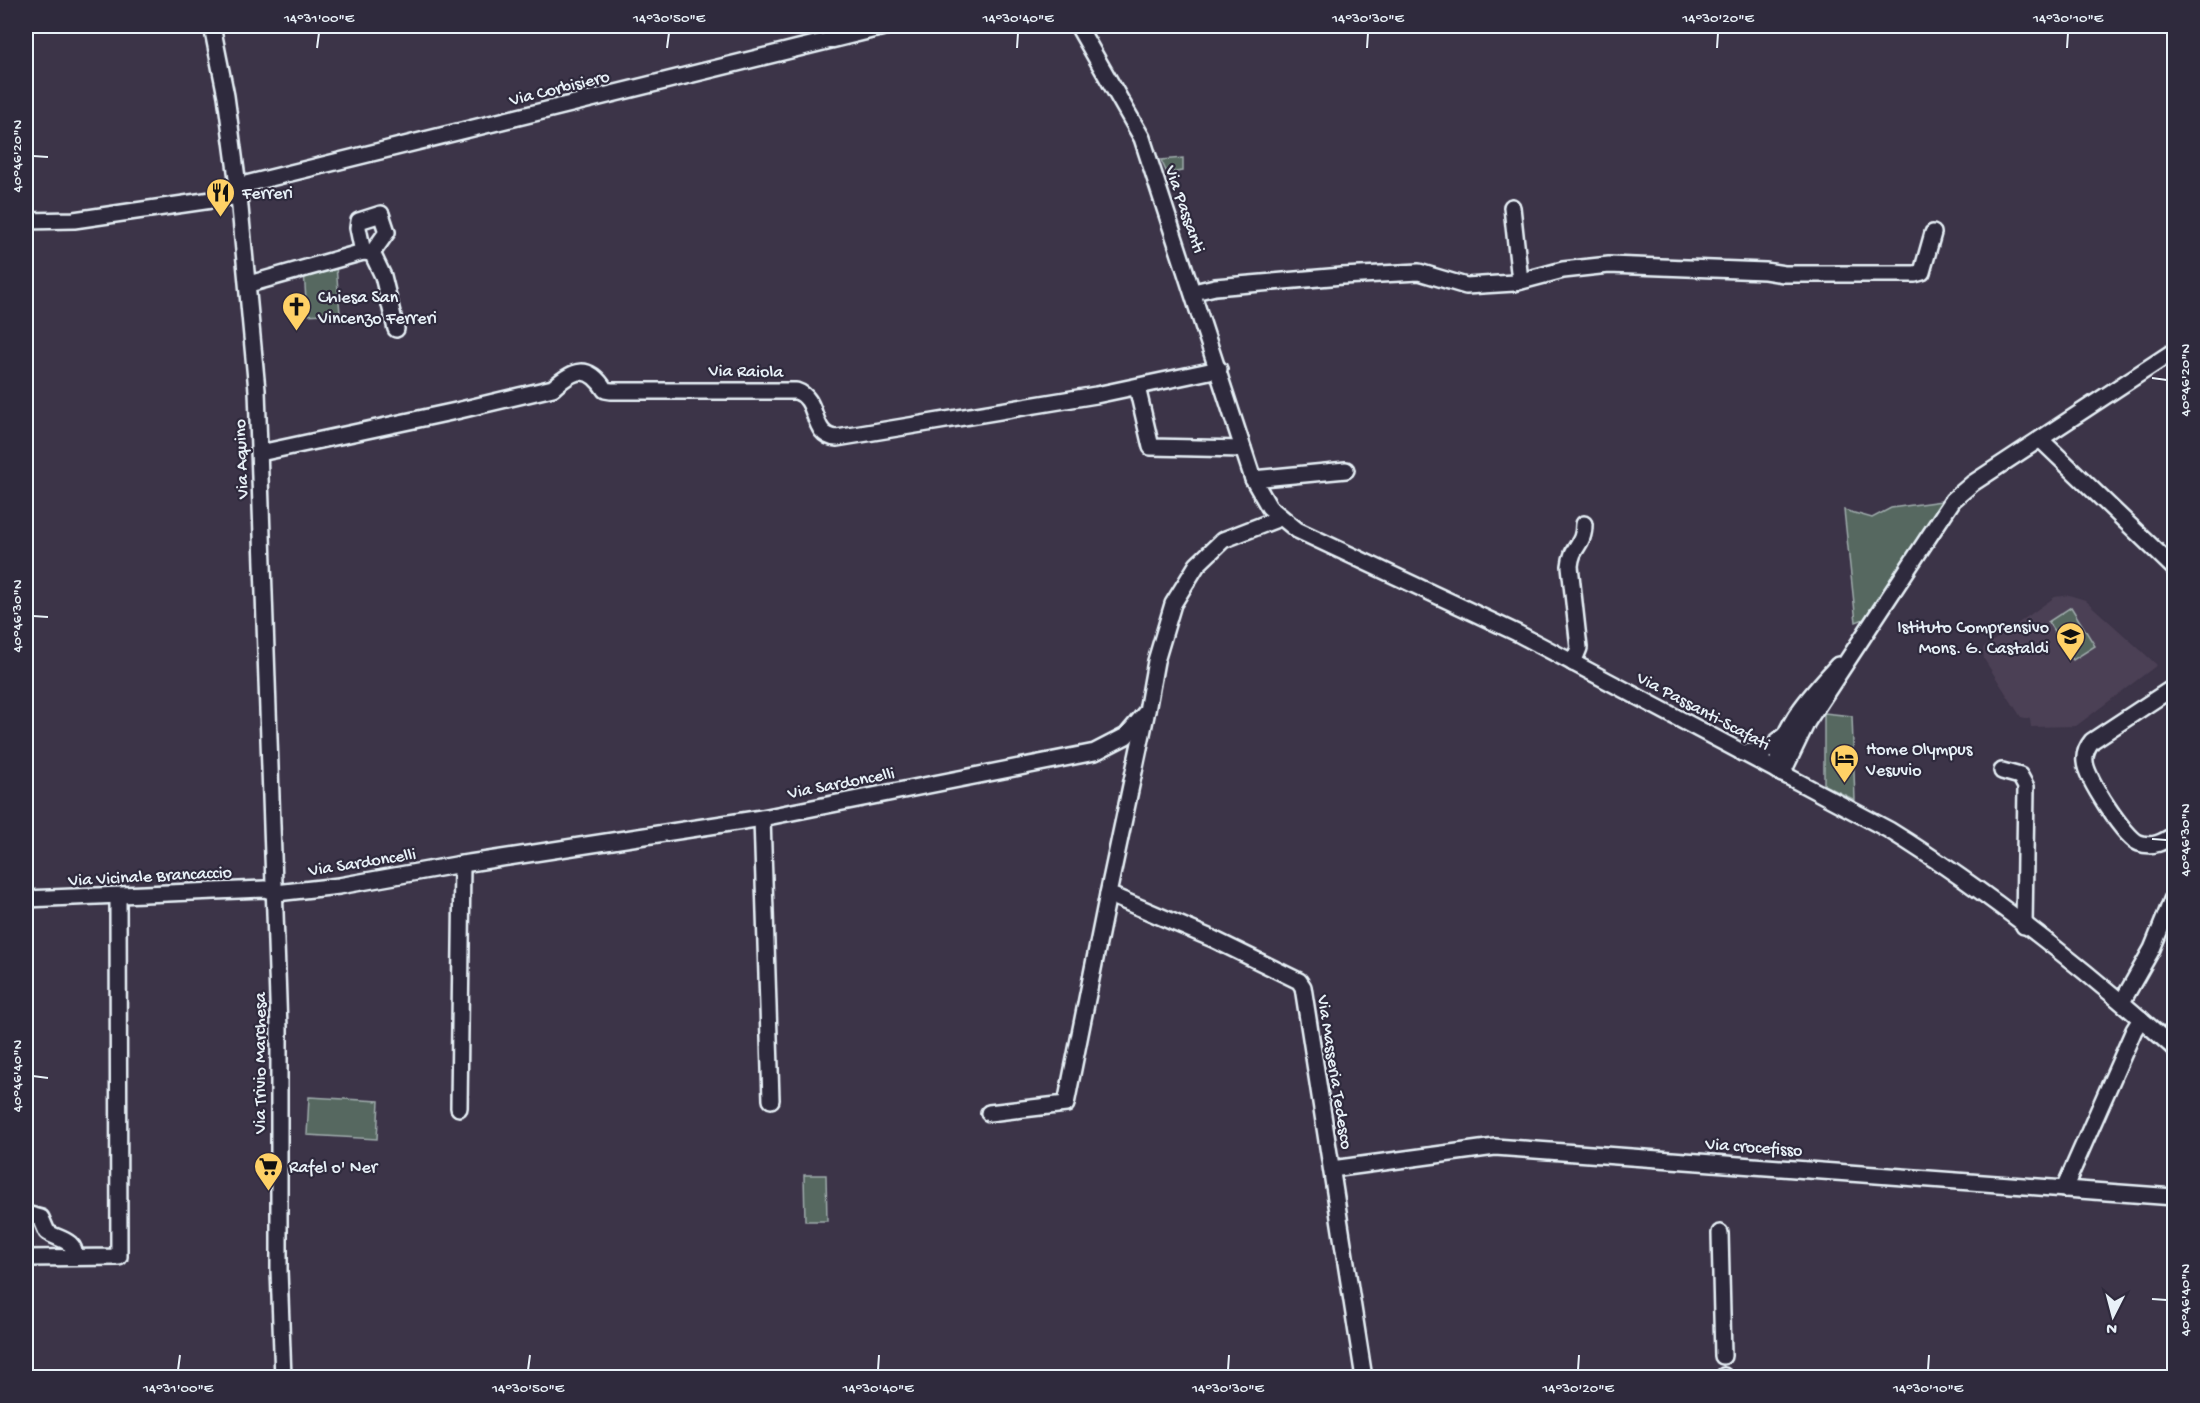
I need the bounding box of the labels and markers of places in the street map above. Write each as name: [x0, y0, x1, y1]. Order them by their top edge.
restaurant icon: Ferreri: [205, 176, 237, 218]
place label: Ferreri: [241, 184, 293, 205]
place label: Chiesa San Vincenzo Ferreri: [317, 288, 437, 330]
church icon: Chiesa San Vincenzo Ferreri: [281, 290, 313, 332]
place label: Istituto Comprensivo Mons. G. Castaldi: [1897, 618, 2049, 660]
school or university icon: Istituto Comprensivo Mons. G. Castaldi: [2054, 620, 2086, 662]
place label: Home Olympus Vesuvio: [1865, 740, 1974, 782]
hotel icon: Home Olympus Vesuvio: [1829, 742, 1861, 784]
supermarket icon: Rafel o' Ner: [252, 1150, 284, 1192]
place label: Rafel o' Ner: [289, 1158, 379, 1179]

